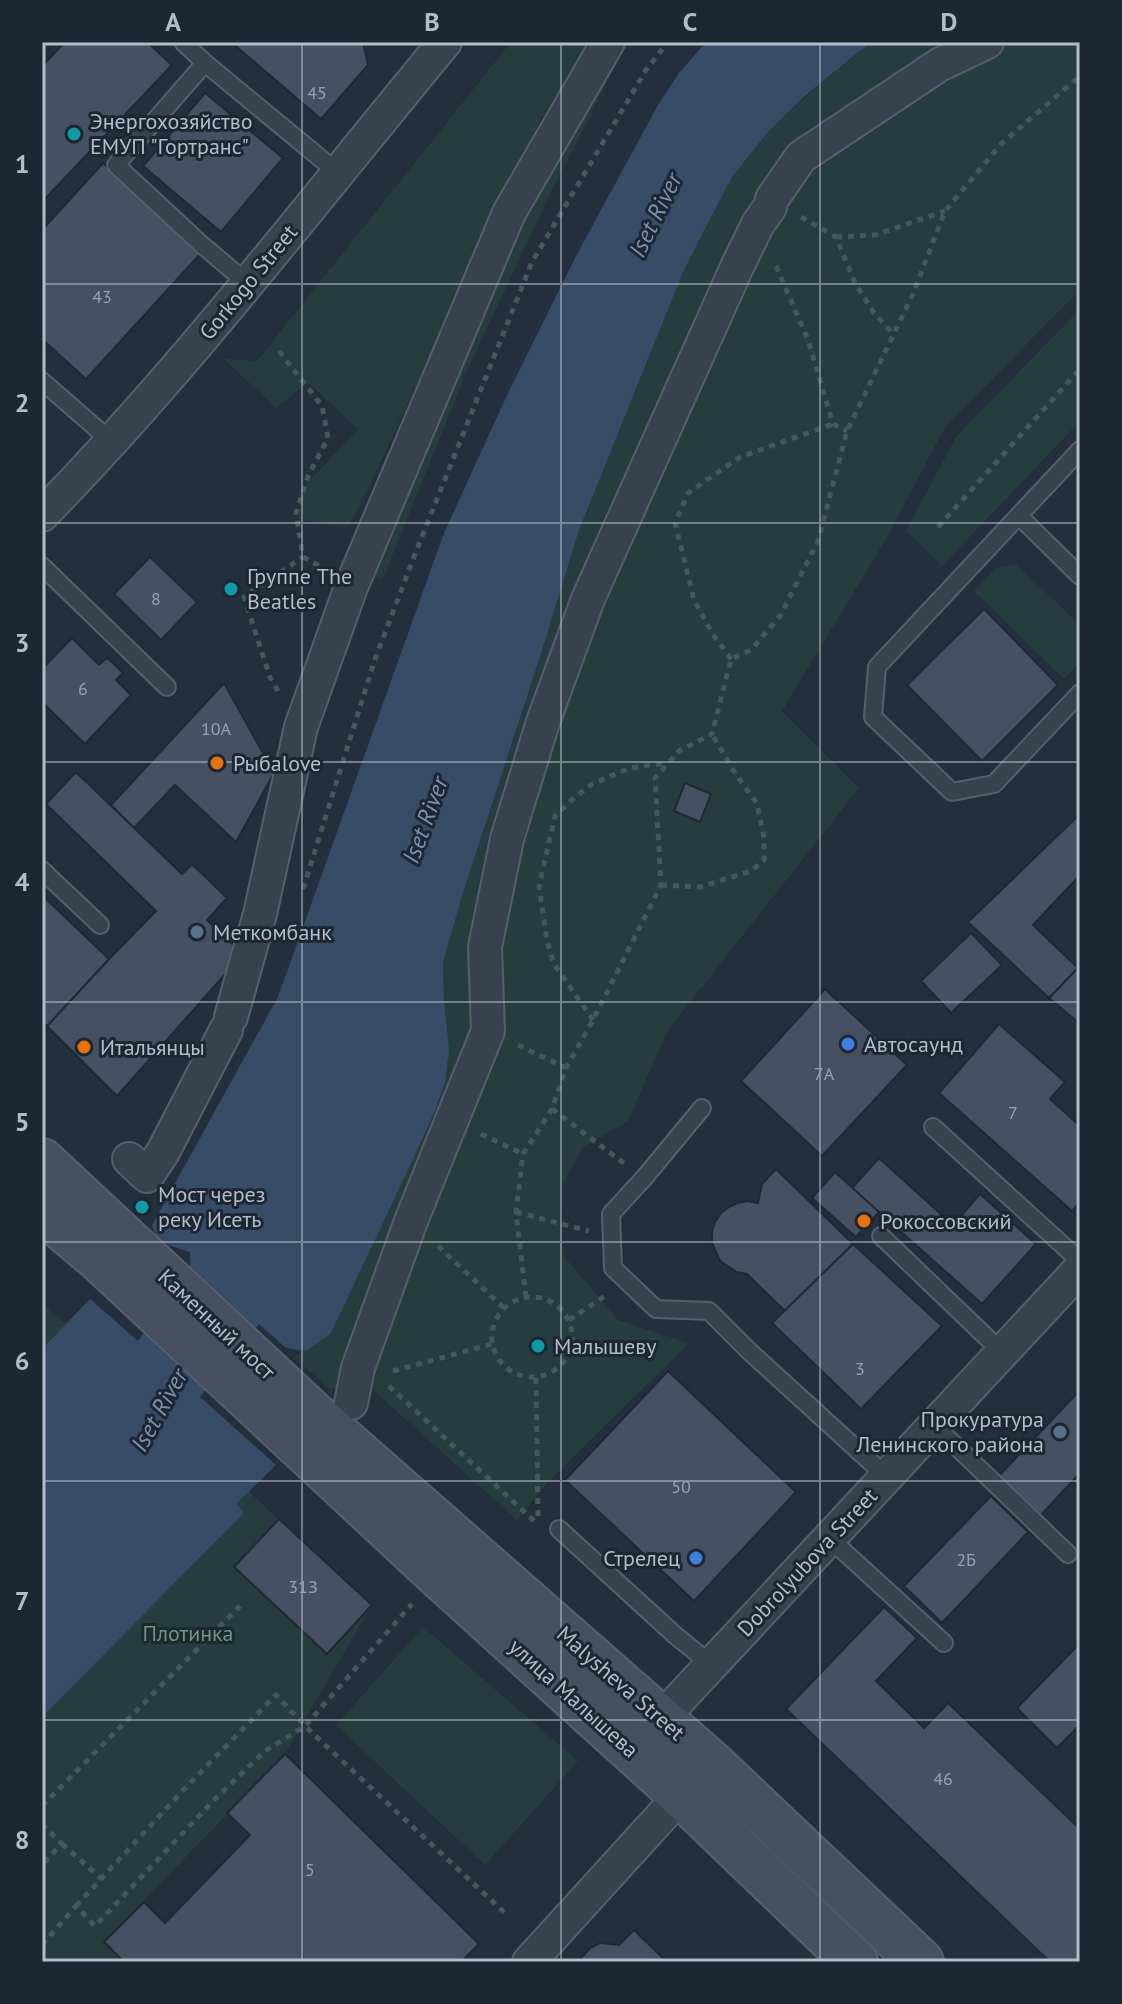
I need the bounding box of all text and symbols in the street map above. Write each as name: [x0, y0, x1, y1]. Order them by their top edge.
text: A: [165, 5, 181, 38]
text: B: [424, 5, 440, 38]
text: C: [683, 5, 697, 38]
text: D: [941, 5, 957, 38]
house number: 45: [307, 81, 327, 104]
place label: Энергохозяйство ЕМУП "Гортранс": [90, 107, 253, 160]
marker: Энергохозяйство ЕМУП "Гортранс": [65, 125, 83, 143]
text: 1: [15, 147, 29, 180]
water label: Iset River: [621, 166, 690, 262]
street label: Gorkogo Street: [193, 218, 303, 345]
house number: 43: [92, 285, 112, 308]
text: 2: [15, 386, 29, 419]
place label: Группе The Beatles: [247, 562, 352, 615]
marker: Группе The Beatles: [222, 580, 240, 598]
house number: 8: [151, 587, 161, 610]
text: 3: [15, 626, 29, 659]
house number: 6: [78, 677, 88, 700]
house number: 10А: [201, 717, 232, 740]
place label: Рыбаlove: [233, 749, 321, 777]
marker: Рыбаlove: [208, 754, 226, 772]
water label: Iset River: [395, 770, 456, 868]
text: 4: [15, 865, 30, 898]
place label: Меткомбанк: [213, 918, 332, 946]
marker: Меткомбанк: [188, 923, 206, 941]
place label: Автосаунд: [864, 1030, 963, 1058]
place label: Итальянцы: [100, 1033, 205, 1061]
marker: Автосаунд: [839, 1035, 857, 1053]
marker: Итальянцы: [75, 1038, 93, 1056]
house number: 7А: [814, 1062, 835, 1085]
house number: 7: [1008, 1101, 1018, 1124]
text: 5: [15, 1105, 29, 1138]
place label: Мост через реку Исеть: [158, 1180, 265, 1233]
marker: Мост через реку Исеть: [133, 1198, 151, 1216]
place label: Рокоссовский: [880, 1207, 1011, 1235]
marker: Рокоссовский: [855, 1212, 873, 1230]
street label: Каменный мост: [153, 1263, 282, 1386]
place label: Малышеву: [554, 1332, 657, 1360]
marker: Малышеву: [529, 1337, 547, 1355]
text: 6: [15, 1344, 29, 1377]
house number: 3: [855, 1357, 865, 1380]
water label: Iset River: [124, 1361, 195, 1457]
place label: Прокуратура Ленинского района: [855, 1405, 1044, 1458]
marker: Прокуратура Ленинского района: [1051, 1423, 1069, 1441]
house number: 50: [671, 1475, 691, 1498]
street label: Dobrolyubova Street: [731, 1482, 883, 1642]
place label: Стрелец: [603, 1544, 680, 1572]
house number: 2Б: [956, 1548, 976, 1571]
marker: Стрелец: [687, 1549, 705, 1567]
house number: 31З: [288, 1575, 318, 1598]
text: 7: [15, 1584, 29, 1617]
park label: Плотинка: [142, 1619, 234, 1647]
street label: Malysheva Street: [551, 1620, 691, 1747]
street label: улица Малышева: [503, 1632, 645, 1764]
house number: 46: [933, 1767, 953, 1790]
text: 8: [15, 1823, 29, 1856]
house number: 5: [305, 1858, 315, 1881]

